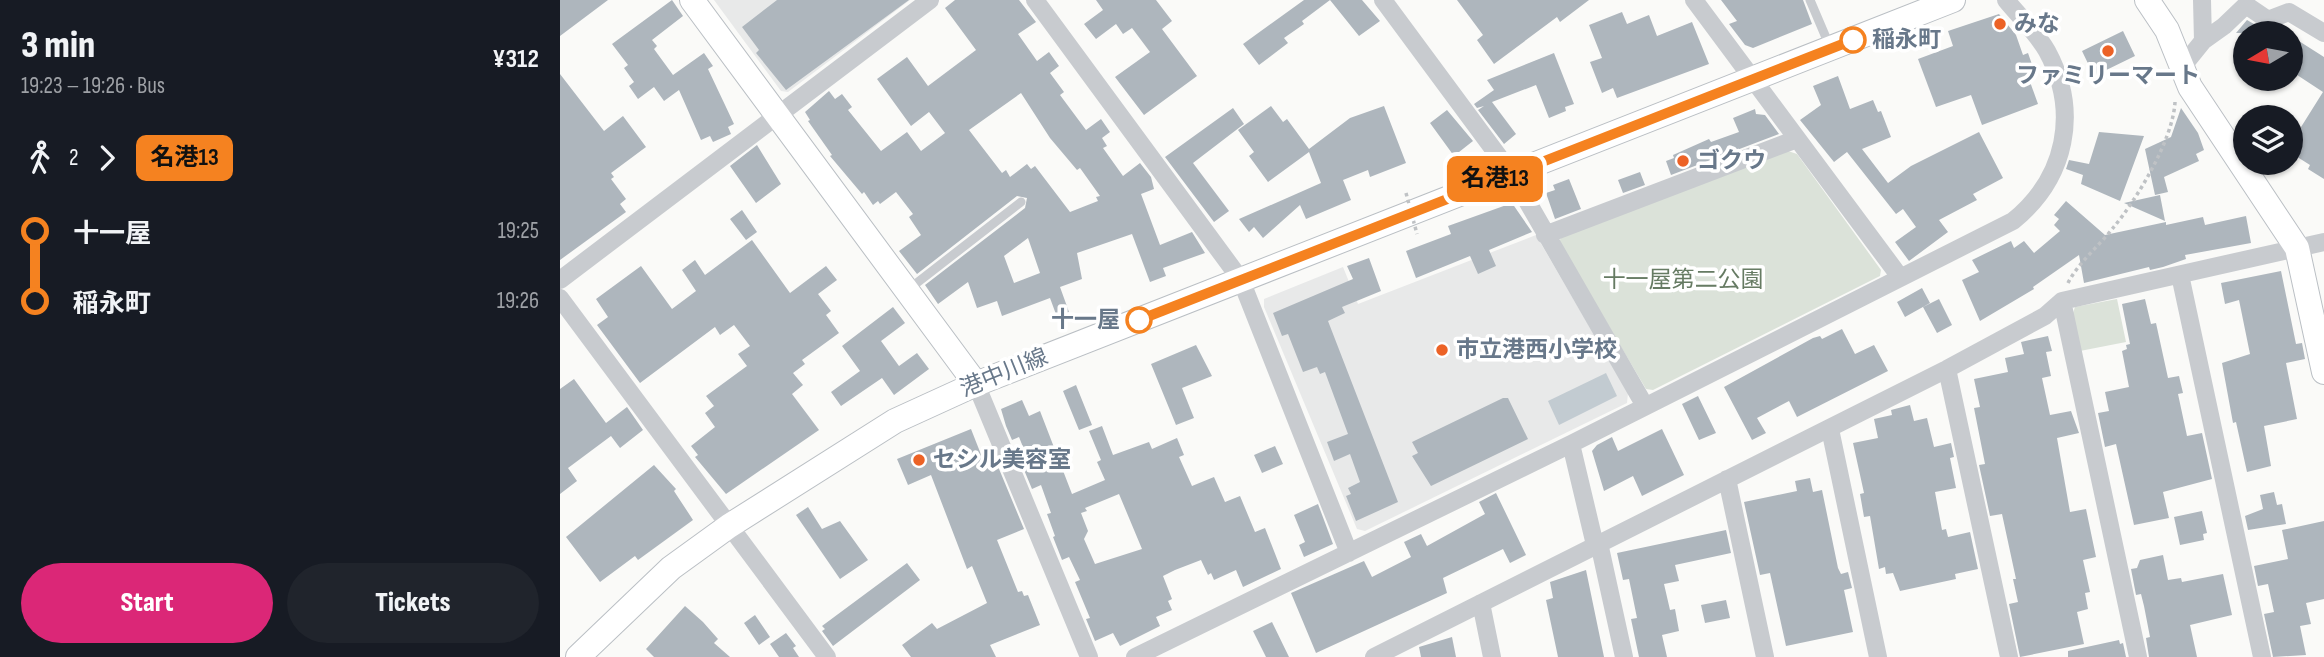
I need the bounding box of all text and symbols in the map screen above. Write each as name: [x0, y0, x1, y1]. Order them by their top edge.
place label: みな: [2014, 10, 2060, 38]
marker: みな: [1992, 16, 2008, 32]
north arrow: [2233, 21, 2303, 91]
map controls: [2233, 21, 2303, 175]
text: 3 min: [21, 23, 95, 68]
place label: 稲永町: [1872, 26, 1941, 54]
marker: 稲永町: [1840, 27, 1866, 53]
marker: ファミリーマート: [2100, 43, 2116, 59]
text: ¥312: [492, 44, 539, 75]
place label: ファミリーマート: [2016, 62, 2200, 90]
text: 19:23 – 19:26 · Bus: [21, 72, 165, 100]
button: layers: [2233, 105, 2303, 175]
icon: walk: [21, 139, 59, 177]
icon: forward: [88, 139, 126, 177]
text: 名港13: [150, 143, 219, 172]
text: 2: [69, 144, 78, 172]
place label: ゴクウ: [1697, 147, 1766, 175]
marker: ゴクウ: [1675, 153, 1691, 169]
line badge: 名港13: [1446, 156, 1544, 202]
text: 名港13: [1461, 164, 1529, 193]
text: 19:25: [498, 217, 539, 245]
text: 十一屋: [73, 219, 151, 250]
park label: 十一屋第二公園: [1603, 266, 1764, 294]
text: 19:26: [497, 287, 539, 315]
text: 稲永町: [73, 289, 151, 320]
place label: 十一屋: [1051, 306, 1120, 334]
marker: 十一屋: [1126, 307, 1152, 333]
place label: 市立港西小学校: [1456, 336, 1617, 364]
marker: 市立港西小学校: [1434, 342, 1450, 358]
street label: 港中川線: [956, 343, 1052, 403]
place label: セシル美容室: [933, 446, 1071, 474]
marker: セシル美容室: [911, 452, 927, 468]
button: Start: [21, 563, 273, 643]
button: Tickets: [287, 563, 539, 643]

